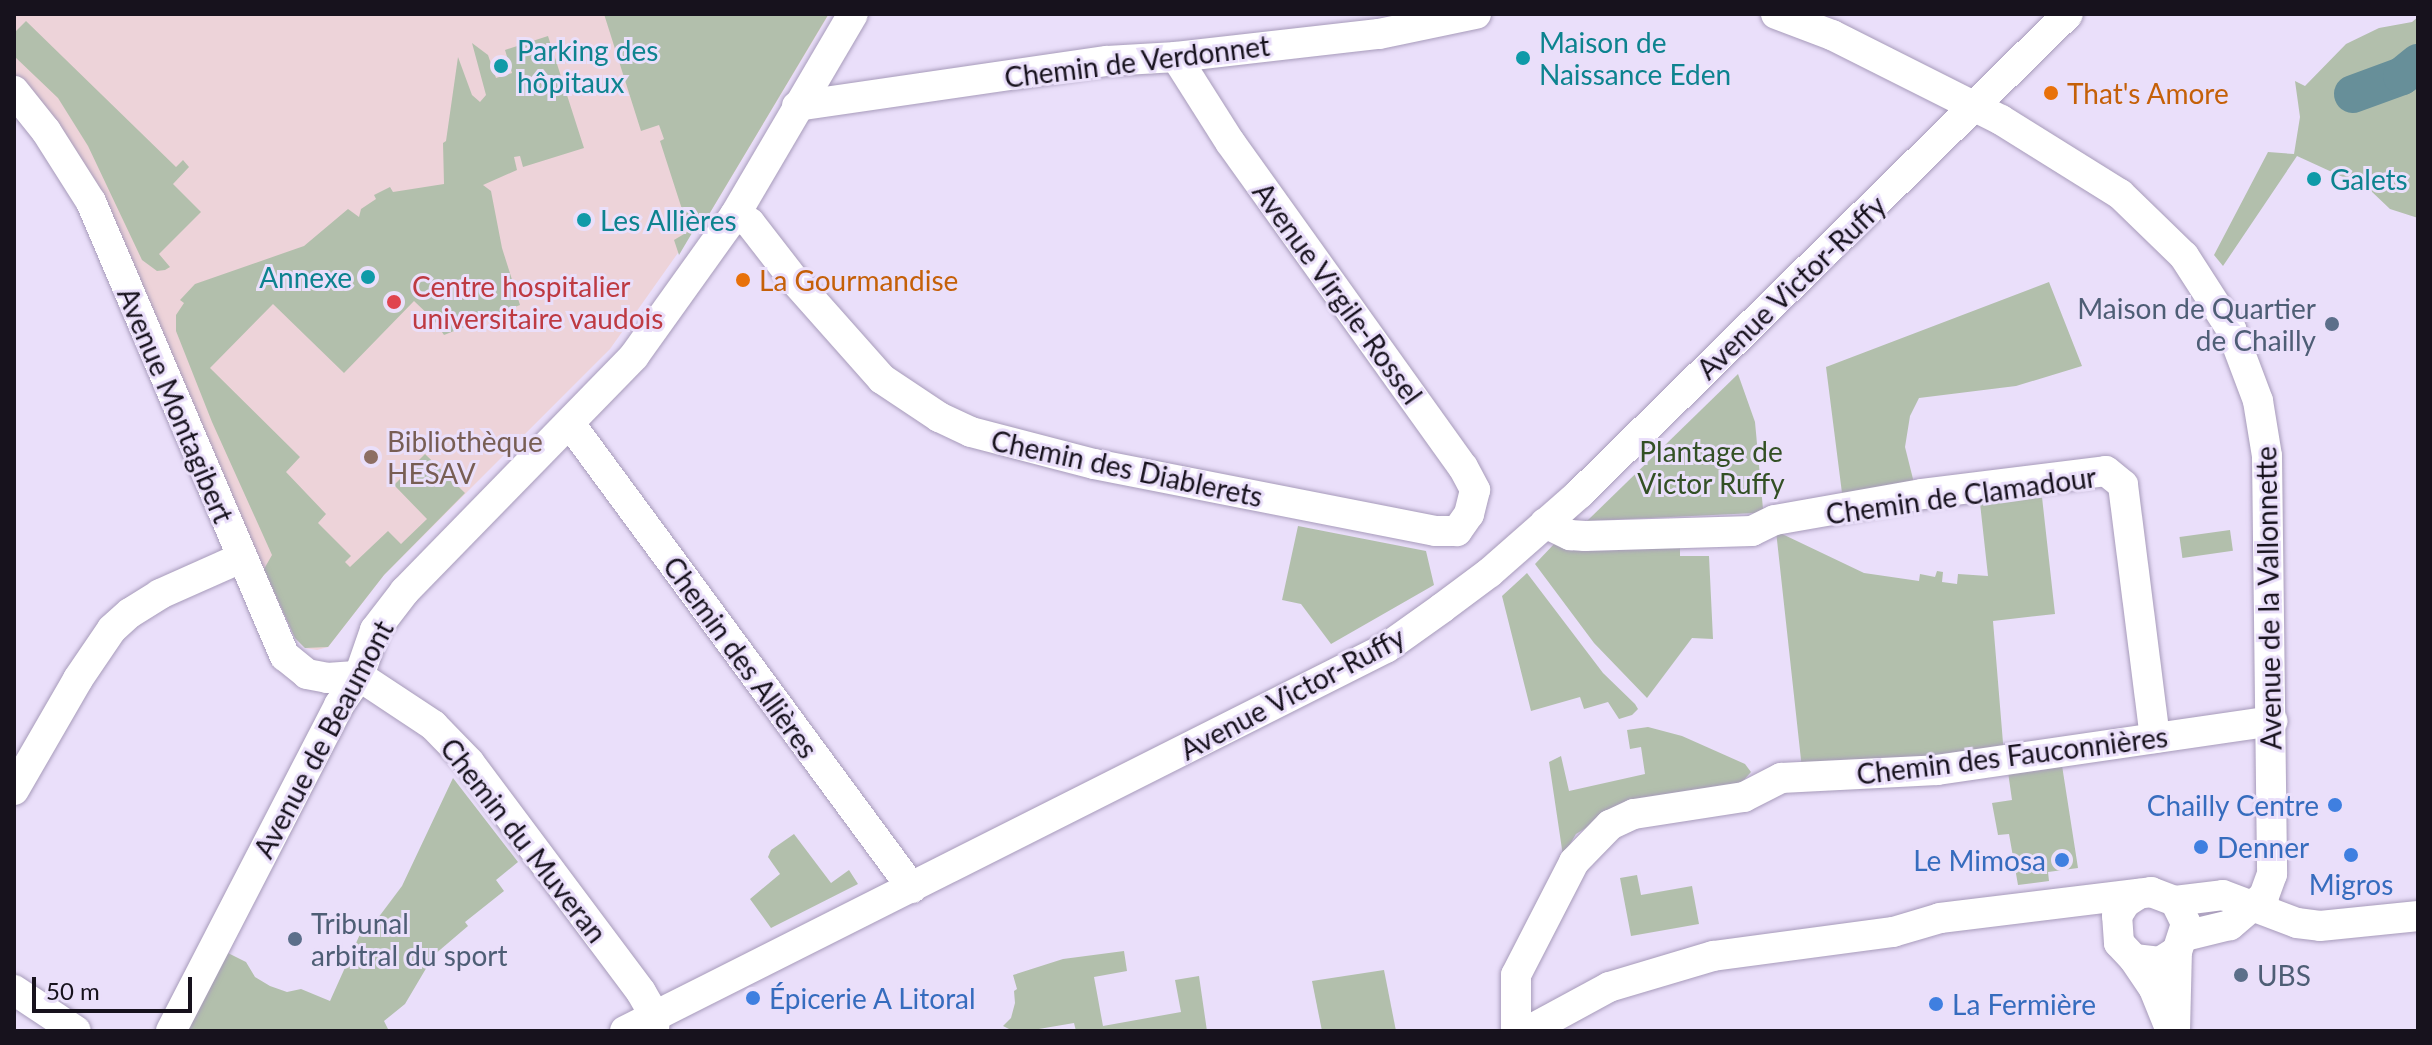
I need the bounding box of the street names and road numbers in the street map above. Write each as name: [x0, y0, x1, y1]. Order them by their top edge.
street label: Chemin de Verdonnet: [1002, 28, 1272, 94]
street label: Avenue Virgile-Rossel: [1246, 175, 1430, 411]
street label: Avenue Victor-Ruffy: [1689, 188, 1893, 386]
street label: Avenue Montagibert: [111, 282, 241, 528]
street label: Chemin des Diablerets: [988, 423, 1266, 513]
street label: Avenue de la Vallonnette: [2249, 445, 2287, 751]
street label: Chemin de Clamadour: [1824, 459, 2098, 531]
street label: Chemin des Allières: [656, 549, 826, 765]
street label: Avenue de Beaumont: [246, 615, 400, 863]
street label: Avenue Victor-Ruffy: [1174, 619, 1410, 767]
street label: Chemin des Fauconnières: [1855, 719, 2169, 791]
street label: Chemin du Muveran: [434, 731, 614, 949]

